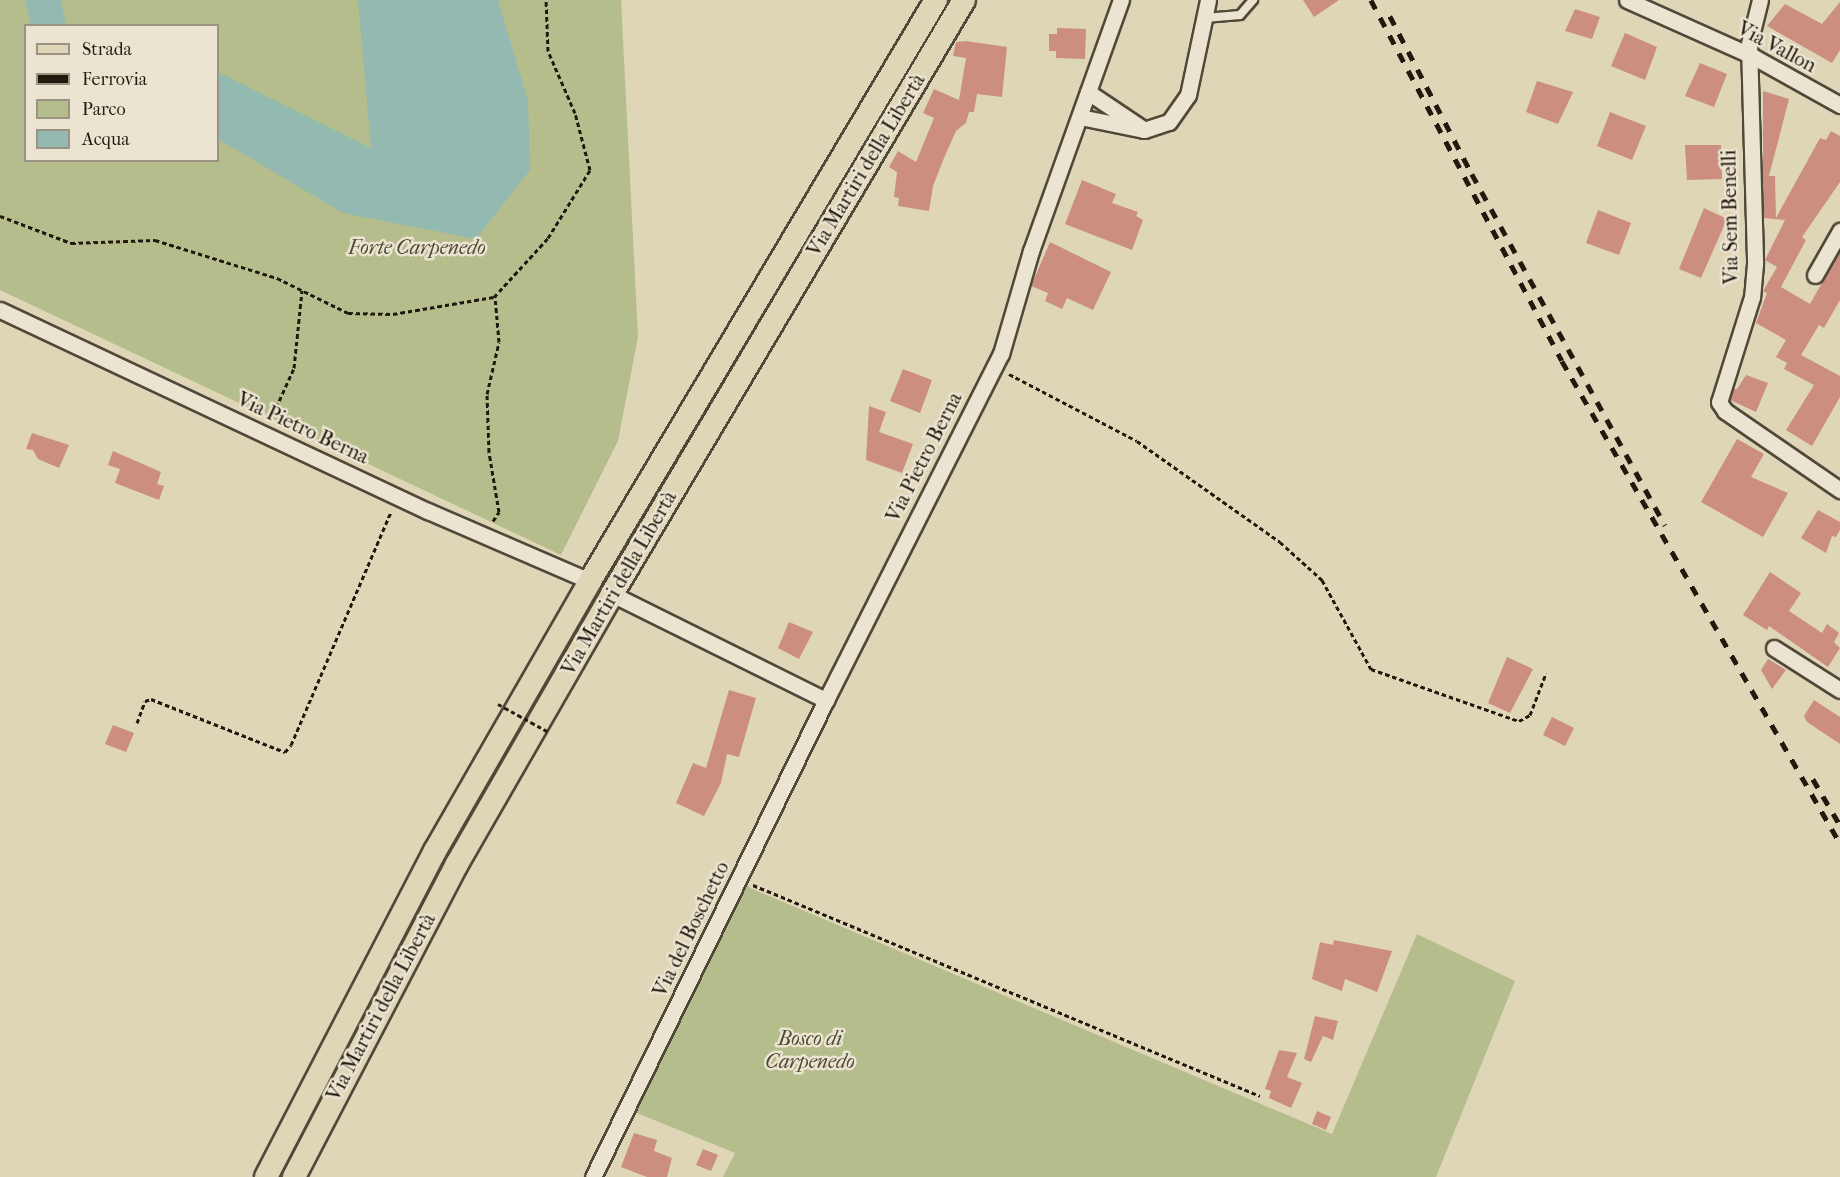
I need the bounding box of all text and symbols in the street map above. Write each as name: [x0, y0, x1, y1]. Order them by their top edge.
street label: Via Vallon: [1733, 16, 1821, 78]
legend: [24, 24, 219, 162]
text: Strada: [82, 39, 132, 60]
text: Ferrovia: [82, 69, 147, 90]
street label: Via Martiri della Libertà: [802, 69, 930, 261]
text: Parco: [82, 99, 126, 120]
text: Acqua: [82, 129, 129, 150]
street label: Via Sem Benelli: [1717, 149, 1743, 285]
park label: Forte Carpenedo: [348, 235, 486, 259]
street label: Via Pietro Berna: [233, 387, 373, 469]
street label: Via Pietro Berna: [881, 388, 967, 526]
street label: Via Martiri della Libertà: [556, 487, 682, 679]
street label: Via del Boschetto: [648, 857, 734, 1001]
street label: Via Martiri della Libertà: [321, 909, 441, 1105]
park label: Bosco di Carpenedo: [765, 1027, 855, 1074]

